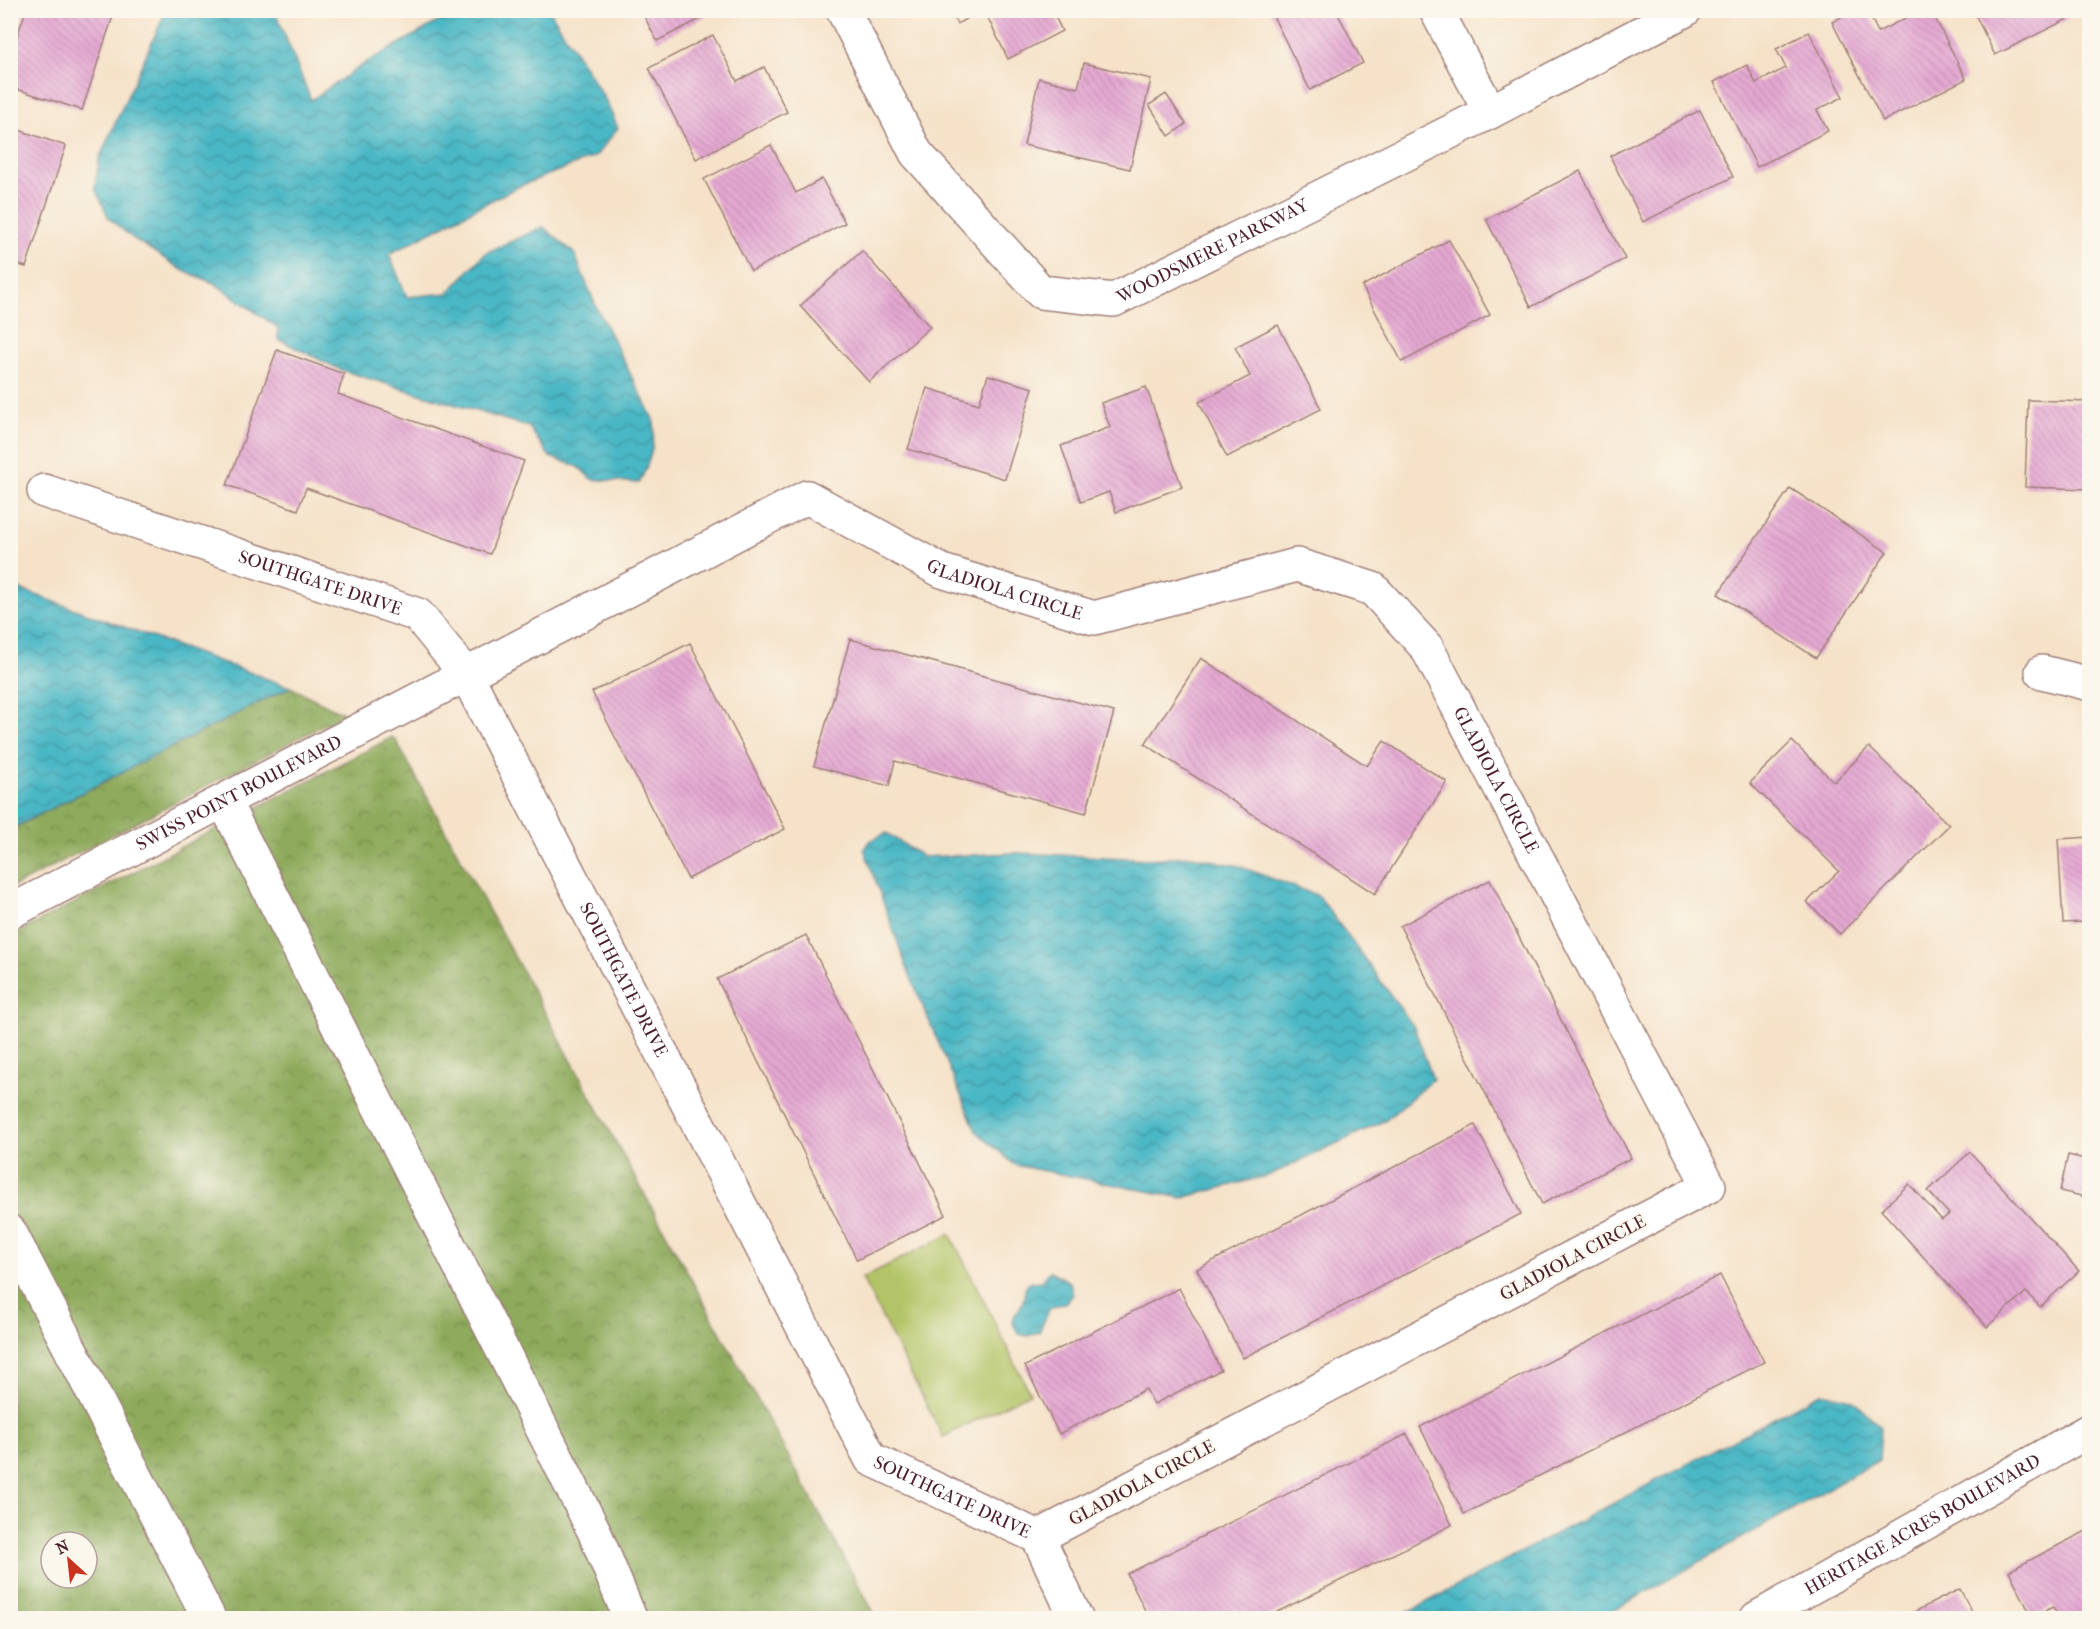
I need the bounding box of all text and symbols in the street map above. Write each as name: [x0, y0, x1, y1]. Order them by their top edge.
street label: WOODSMERE PARKWAY: [1112, 194, 1312, 308]
street label: SOUTHGATE DRIVE: [236, 546, 405, 619]
street label: GLADIOLA CIRCLE: [923, 554, 1085, 624]
street label: GLADIOLA CIRCLE: [1449, 703, 1543, 857]
street label: SWISS POINT BOULEVARD: [132, 731, 345, 855]
street label: SOUTHGATE DRIVE: [575, 899, 672, 1060]
street label: GLADIOLA CIRCLE: [1496, 1211, 1650, 1305]
street label: GLADIOLA CIRCLE: [1065, 1436, 1219, 1530]
street label: HERITAGE ACRES BOULEVARD: [1801, 1450, 2044, 1599]
street label: SOUTHGATE DRIVE: [870, 1451, 1034, 1543]
north arrow: [39, 1530, 99, 1590]
text: N: [53, 1535, 73, 1558]

